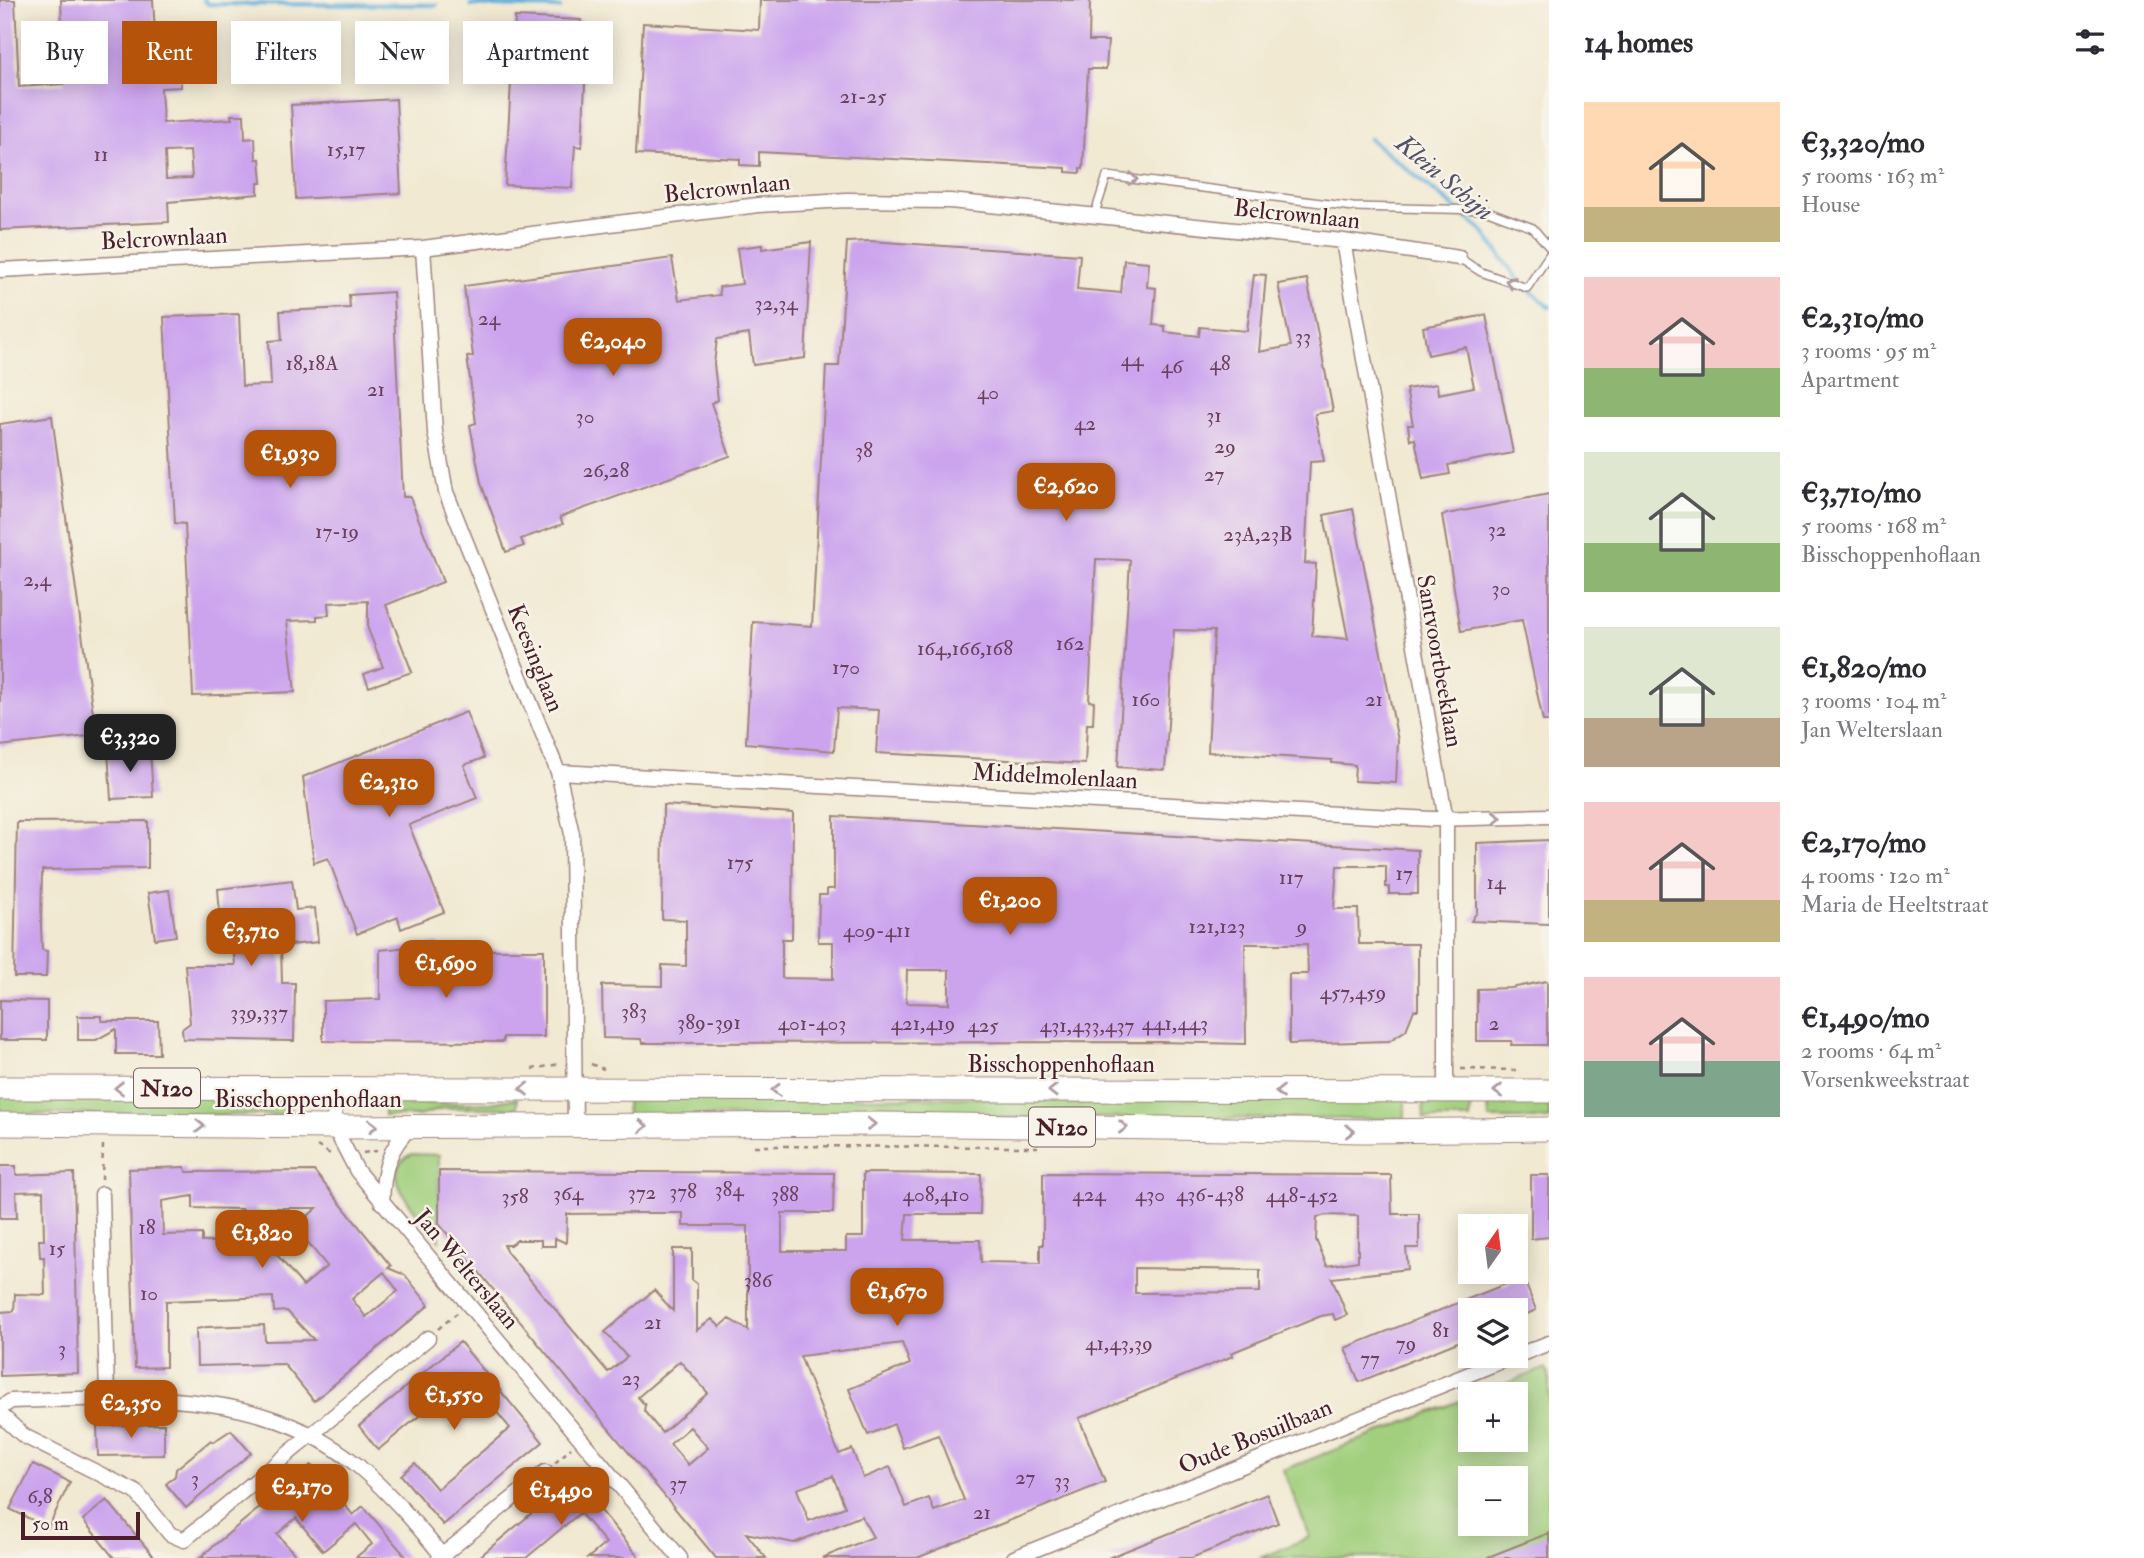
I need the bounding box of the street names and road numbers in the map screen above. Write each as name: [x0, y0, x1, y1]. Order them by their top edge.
street label: Belcrownlaan: [662, 166, 792, 211]
street label: Belcrownlaan: [1232, 192, 1362, 237]
street label: Belcrownlaan: [100, 220, 228, 257]
street label: Santvoortbeeklaan: [1409, 572, 1470, 750]
street label: Keesinglaan: [500, 600, 571, 717]
street label: Middelmolenlaan: [971, 757, 1139, 796]
street label: Bisschoppenhoflaan: [967, 1049, 1155, 1080]
road number: N120: [134, 1068, 200, 1107]
street label: Bisschoppenhoflaan: [214, 1084, 402, 1115]
road number: N120: [1029, 1108, 1095, 1146]
street label: Jan Welterslaan: [407, 1202, 526, 1336]
street label: Oude Bosuilbaan: [1174, 1392, 1337, 1481]

